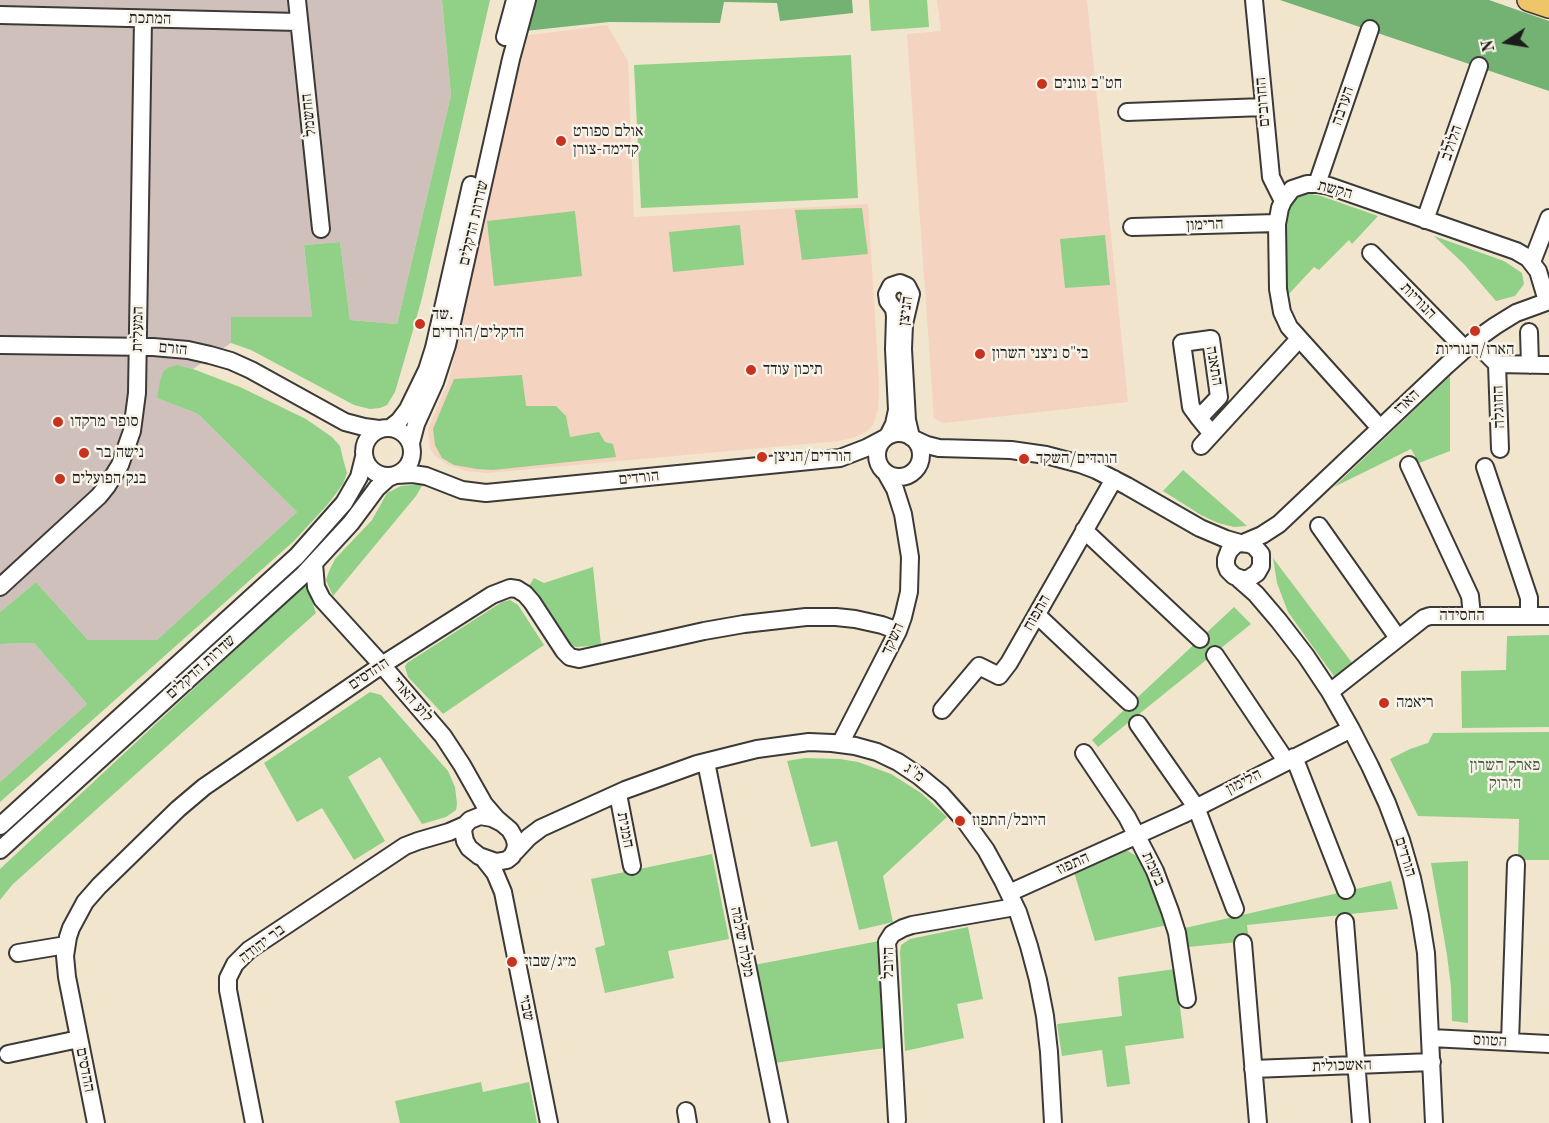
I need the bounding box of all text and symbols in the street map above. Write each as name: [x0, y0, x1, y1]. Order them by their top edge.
street label: המתכת: [128, 9, 172, 29]
north arrow: [1477, 12, 1537, 72]
text: N: [1480, 38, 1498, 53]
place label: חט"ב גוונים: [1054, 74, 1122, 94]
street label: החרובים: [1251, 76, 1275, 128]
marker: חט"ב גוונים: [1035, 77, 1049, 91]
street label: הערבה: [1327, 84, 1359, 128]
street label: החשמל: [297, 92, 321, 138]
place label: אולם ספורט קדימה-צורן: [573, 122, 643, 160]
street label: הלולב: [1437, 123, 1467, 163]
marker: אולם ספורט קדימה-צורן: [554, 134, 568, 148]
street label: הקשת: [1315, 176, 1355, 204]
street label: שדרות הדקלים: [455, 179, 493, 267]
street label: הרימון: [1186, 215, 1224, 235]
street label: הנוריות: [1396, 279, 1440, 323]
street label: הניצן: [895, 295, 917, 327]
place label: שד. הדקלים/הורדים: [432, 305, 524, 343]
street label: המעלית: [128, 306, 148, 352]
marker: שד. הדקלים/הורדים: [413, 317, 427, 331]
marker: הארז/הנוריות: [1468, 324, 1482, 338]
street label: הזרם: [158, 338, 188, 360]
place label: הארז/הנוריות: [1435, 340, 1515, 360]
place label: בי"ס ניצני השרון: [992, 344, 1088, 364]
street label: התאנה: [1201, 345, 1227, 387]
marker: בי"ס ניצני השרון: [973, 347, 987, 361]
place label: תיכון עודד: [763, 360, 823, 380]
marker: תיכון עודד: [744, 363, 758, 377]
street label: הארז: [1390, 385, 1424, 419]
street label: החוגלה: [1489, 385, 1509, 429]
place label: סופר מרקדו: [70, 412, 139, 432]
marker: סופר מרקדו: [51, 415, 65, 429]
place label: נישה בר: [96, 443, 144, 463]
marker: נישה בר: [77, 446, 91, 460]
place label: הורדים/הניצן: [774, 447, 851, 467]
place label: הורדים/השקד: [1036, 449, 1117, 469]
marker: הורדים/הניצן: [755, 450, 769, 464]
marker: הורדים/השקד: [1017, 452, 1031, 466]
street label: הורדים: [618, 466, 660, 490]
place label: בנק הפועלים: [72, 469, 146, 489]
marker: בנק הפועלים: [53, 472, 67, 486]
street label: התפוח: [1019, 591, 1055, 635]
street label: החסידה: [1439, 606, 1485, 626]
street label: השקד: [877, 620, 909, 658]
street label: שדרות הדקלים: [162, 631, 240, 703]
street label: ההדסים: [345, 654, 393, 694]
street label: לוע הארי: [387, 674, 437, 726]
place label: ריאמה: [1396, 693, 1434, 713]
marker: ריאמה: [1377, 696, 1391, 710]
park label: פארק השרון הירוק: [1470, 756, 1540, 794]
street label: מ"ג: [900, 759, 928, 787]
street label: הלימון: [1223, 765, 1265, 799]
street label: חמנית: [612, 811, 638, 849]
place label: היובל/התפוז: [972, 811, 1046, 831]
marker: היובל/התפוז: [953, 814, 967, 828]
street label: הורדים: [1390, 835, 1420, 879]
street label: התפוז: [1054, 848, 1092, 880]
street label: בשמת: [1137, 849, 1169, 889]
street label: מעלה שלמה: [726, 905, 758, 979]
street label: בר יהודה: [235, 920, 289, 968]
street label: היובל: [879, 947, 899, 979]
place label: מ״ג/שבזי: [524, 952, 576, 972]
marker: מ״ג/שבזי: [505, 955, 519, 969]
street label: שבזי: [514, 993, 538, 1023]
street label: הטווס: [1473, 1031, 1507, 1051]
street label: ההדסים: [71, 1046, 99, 1094]
street label: האשכולית: [1312, 1055, 1372, 1077]

